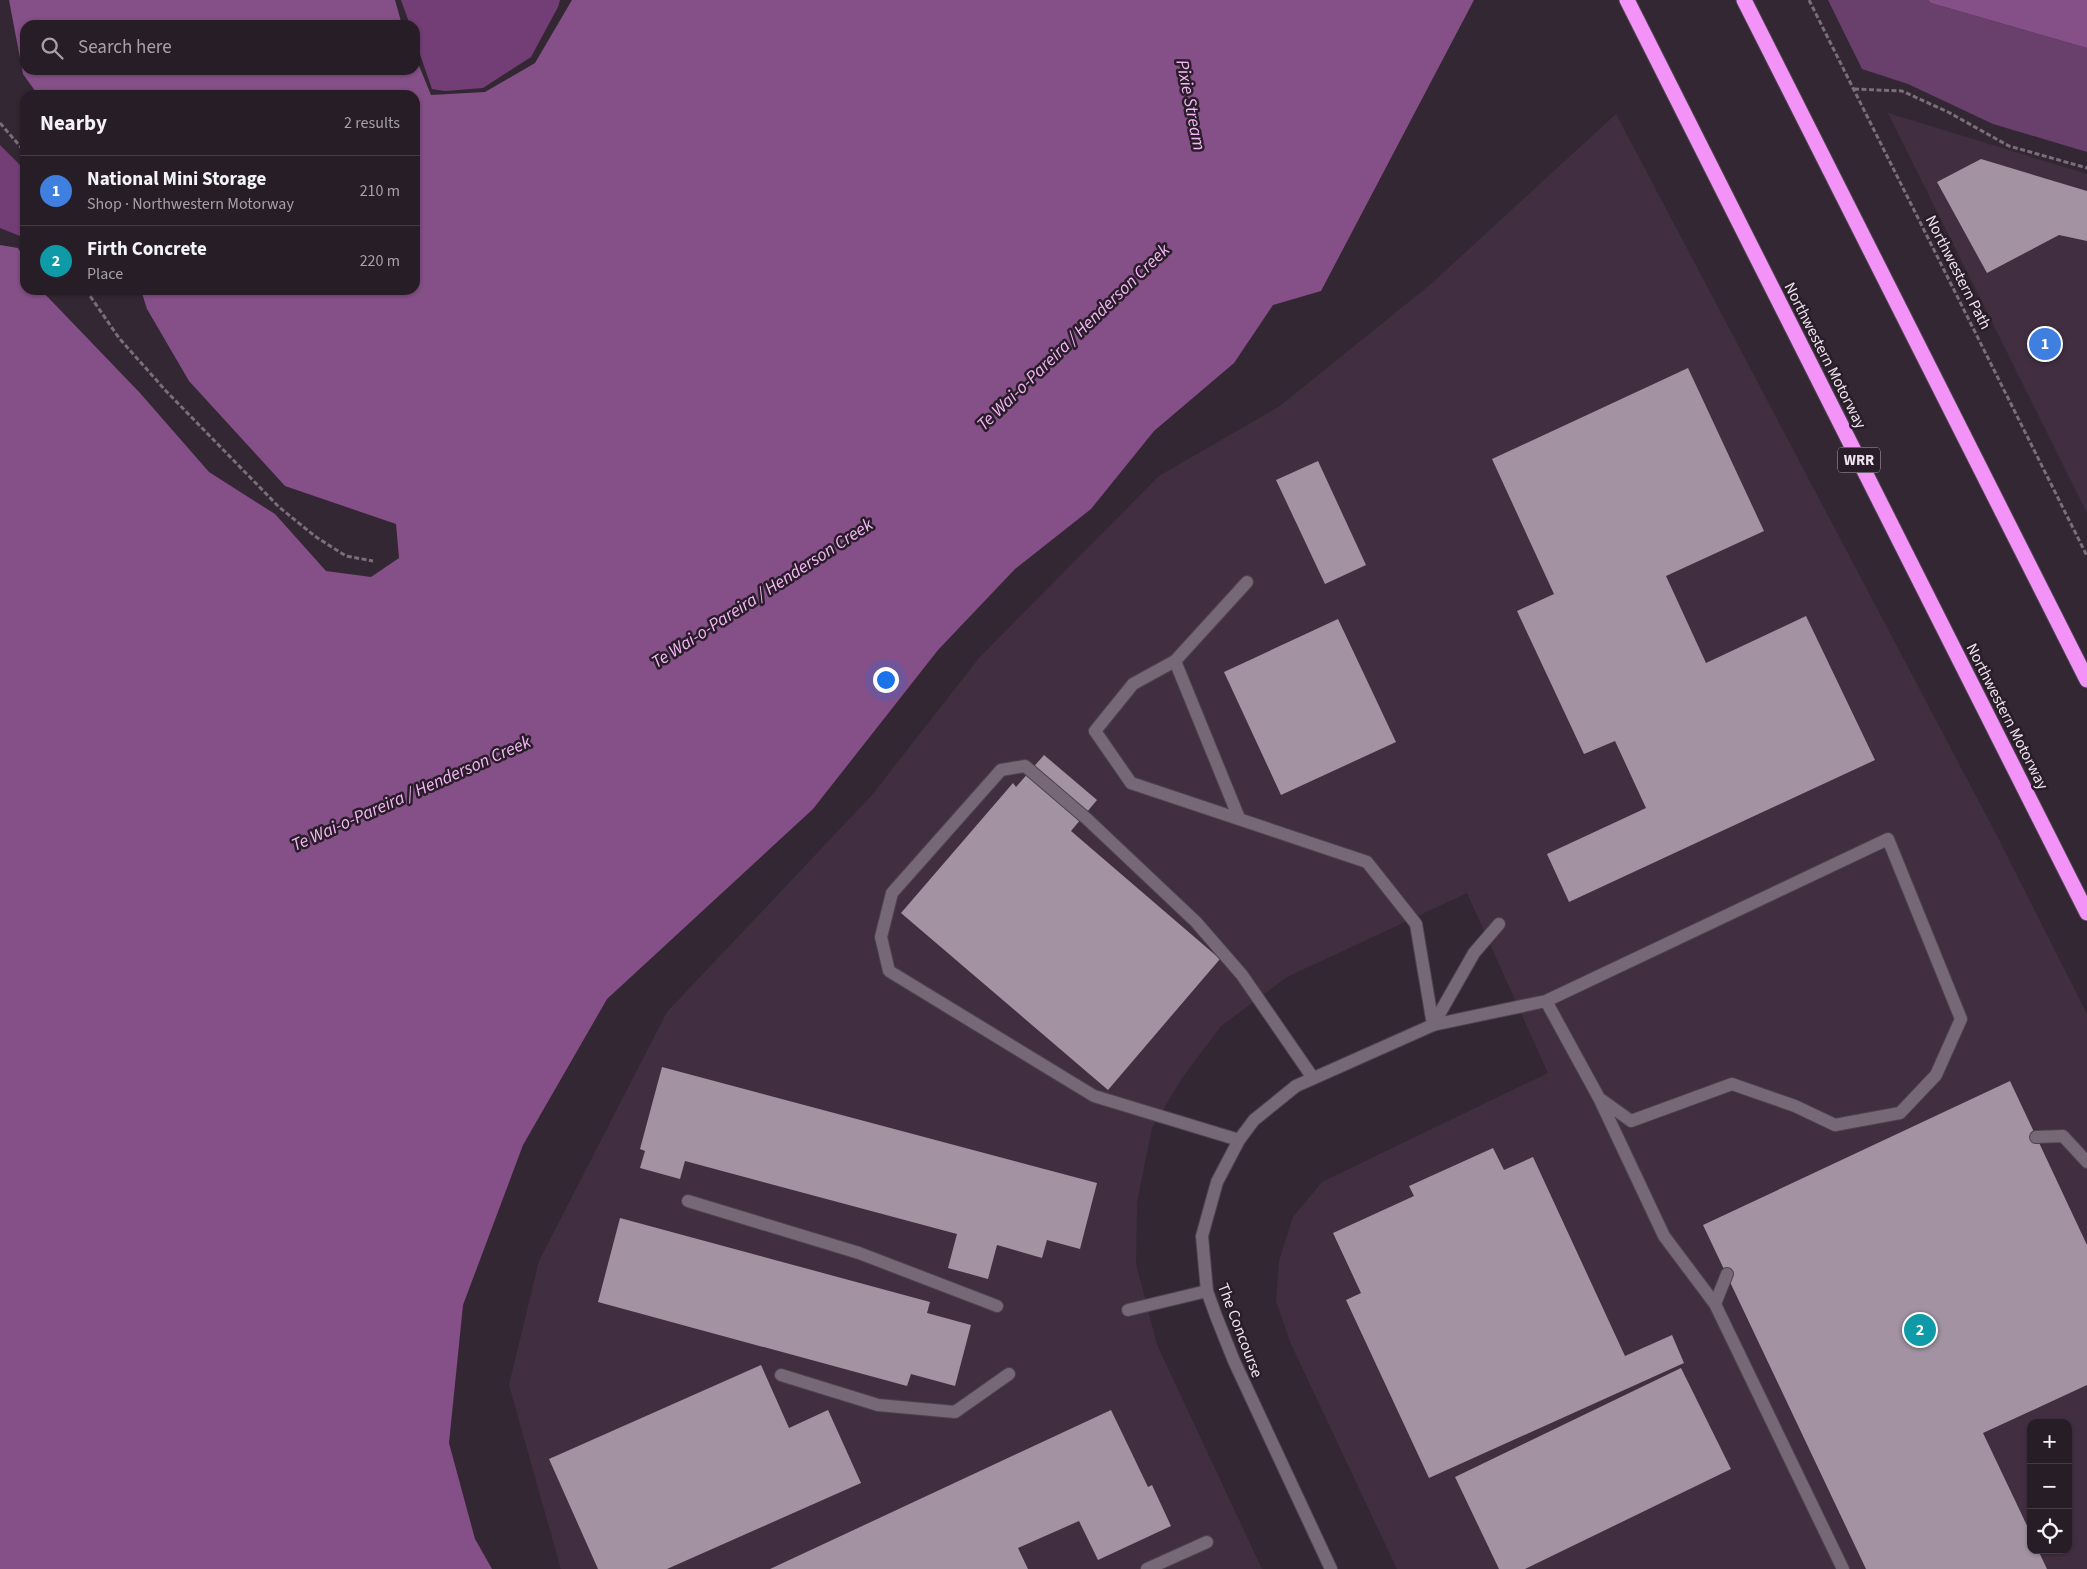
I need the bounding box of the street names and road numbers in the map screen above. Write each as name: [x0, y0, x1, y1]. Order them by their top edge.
street label: Northwestern Path: [1920, 212, 1996, 333]
street label: Northwestern Motorway: [1779, 278, 1872, 433]
road number: WRR: [1838, 448, 1880, 472]
street label: Northwestern Motorway: [1961, 639, 2054, 794]
street label: The Concourse: [1212, 1280, 1268, 1381]

